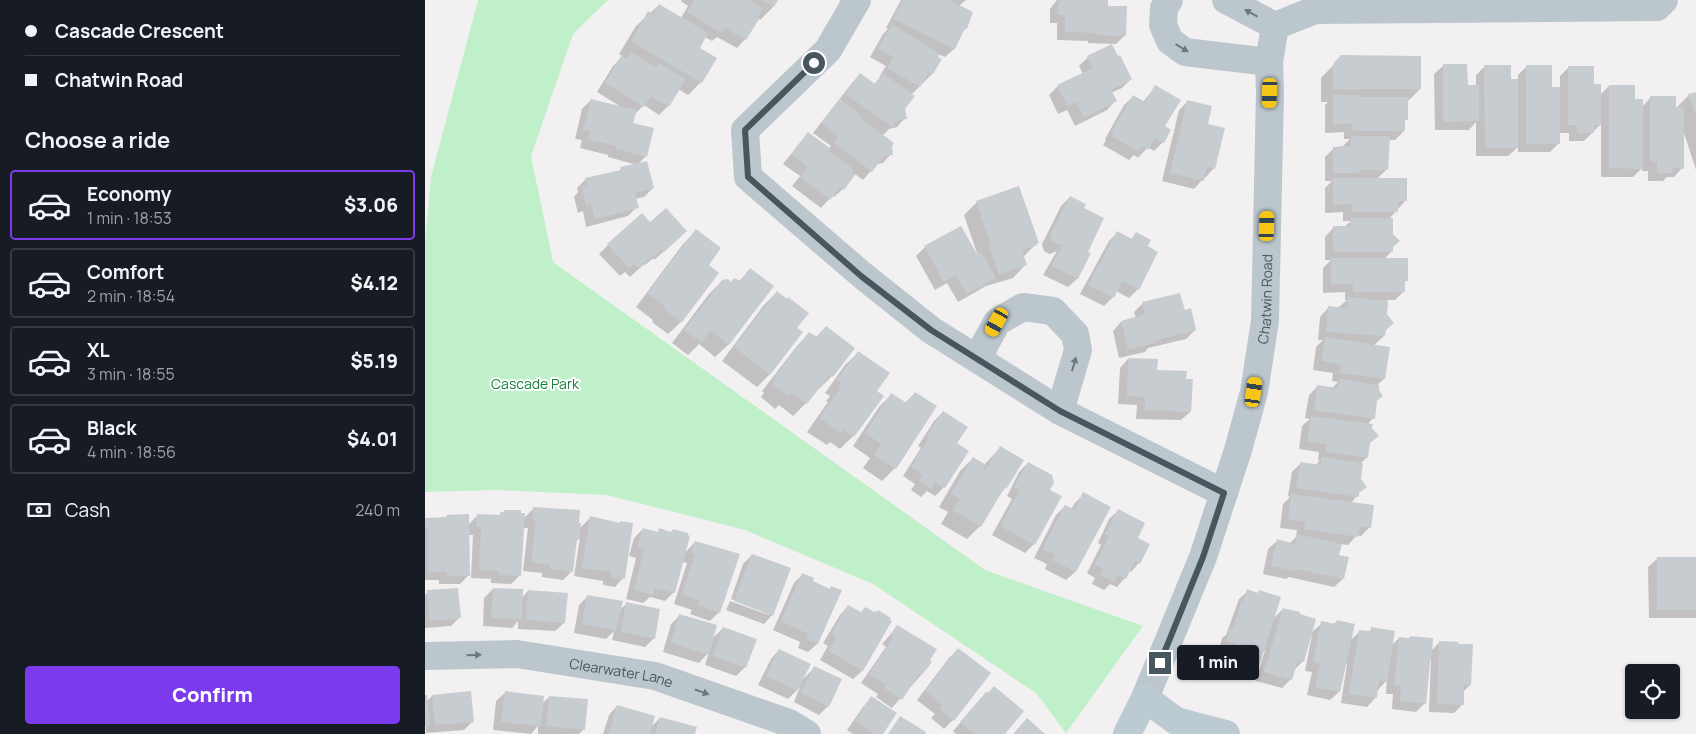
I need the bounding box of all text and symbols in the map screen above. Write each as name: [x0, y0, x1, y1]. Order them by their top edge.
one-way arrow: [1243, 9, 1258, 17]
text: Cascade Crescent: [55, 18, 224, 44]
one-way arrow: [1175, 44, 1189, 53]
route start: [803, 52, 825, 74]
text: Chatwin Road: [55, 67, 183, 93]
car: [1261, 78, 1278, 108]
text: Choose a ride: [25, 125, 170, 155]
text: Economy: [87, 181, 171, 207]
icon: car: [27, 183, 72, 228]
text: $3.06: [344, 192, 398, 218]
text: 1 min · 18:53: [87, 207, 172, 229]
car: [1258, 211, 1275, 241]
street label: Chatwin Road: [1252, 254, 1276, 345]
text: Comfort: [87, 259, 164, 285]
icon: car: [27, 261, 72, 306]
text: $4.12: [351, 270, 398, 296]
text: 2 min · 18:54: [87, 285, 175, 307]
car: [983, 305, 1010, 339]
text: XL: [87, 337, 110, 363]
icon: car: [27, 339, 72, 384]
text: $5.19: [350, 348, 398, 374]
one-way arrow: [1070, 357, 1078, 372]
text: 3 min · 18:55: [87, 363, 175, 385]
park label: Cascade Park: [491, 374, 580, 393]
car: [1244, 376, 1263, 408]
text: Black: [87, 415, 136, 441]
icon: car: [27, 417, 72, 462]
text: $4.01: [347, 426, 398, 452]
text: 4 min · 18:56: [87, 441, 176, 463]
icon: cash: [25, 496, 53, 524]
text: Cash: [65, 497, 110, 523]
text: 240 m: [355, 499, 400, 521]
callout: 1 min: [1177, 646, 1260, 680]
one-way arrow: [466, 651, 482, 659]
text: 1 min: [1198, 651, 1238, 673]
route end: [1149, 652, 1171, 674]
street label: Clearwater Lane: [568, 653, 676, 691]
map controls: [1625, 664, 1680, 719]
button: locate: [1625, 664, 1680, 719]
button: Confirm: [25, 666, 400, 724]
one-way arrow: [694, 689, 709, 696]

